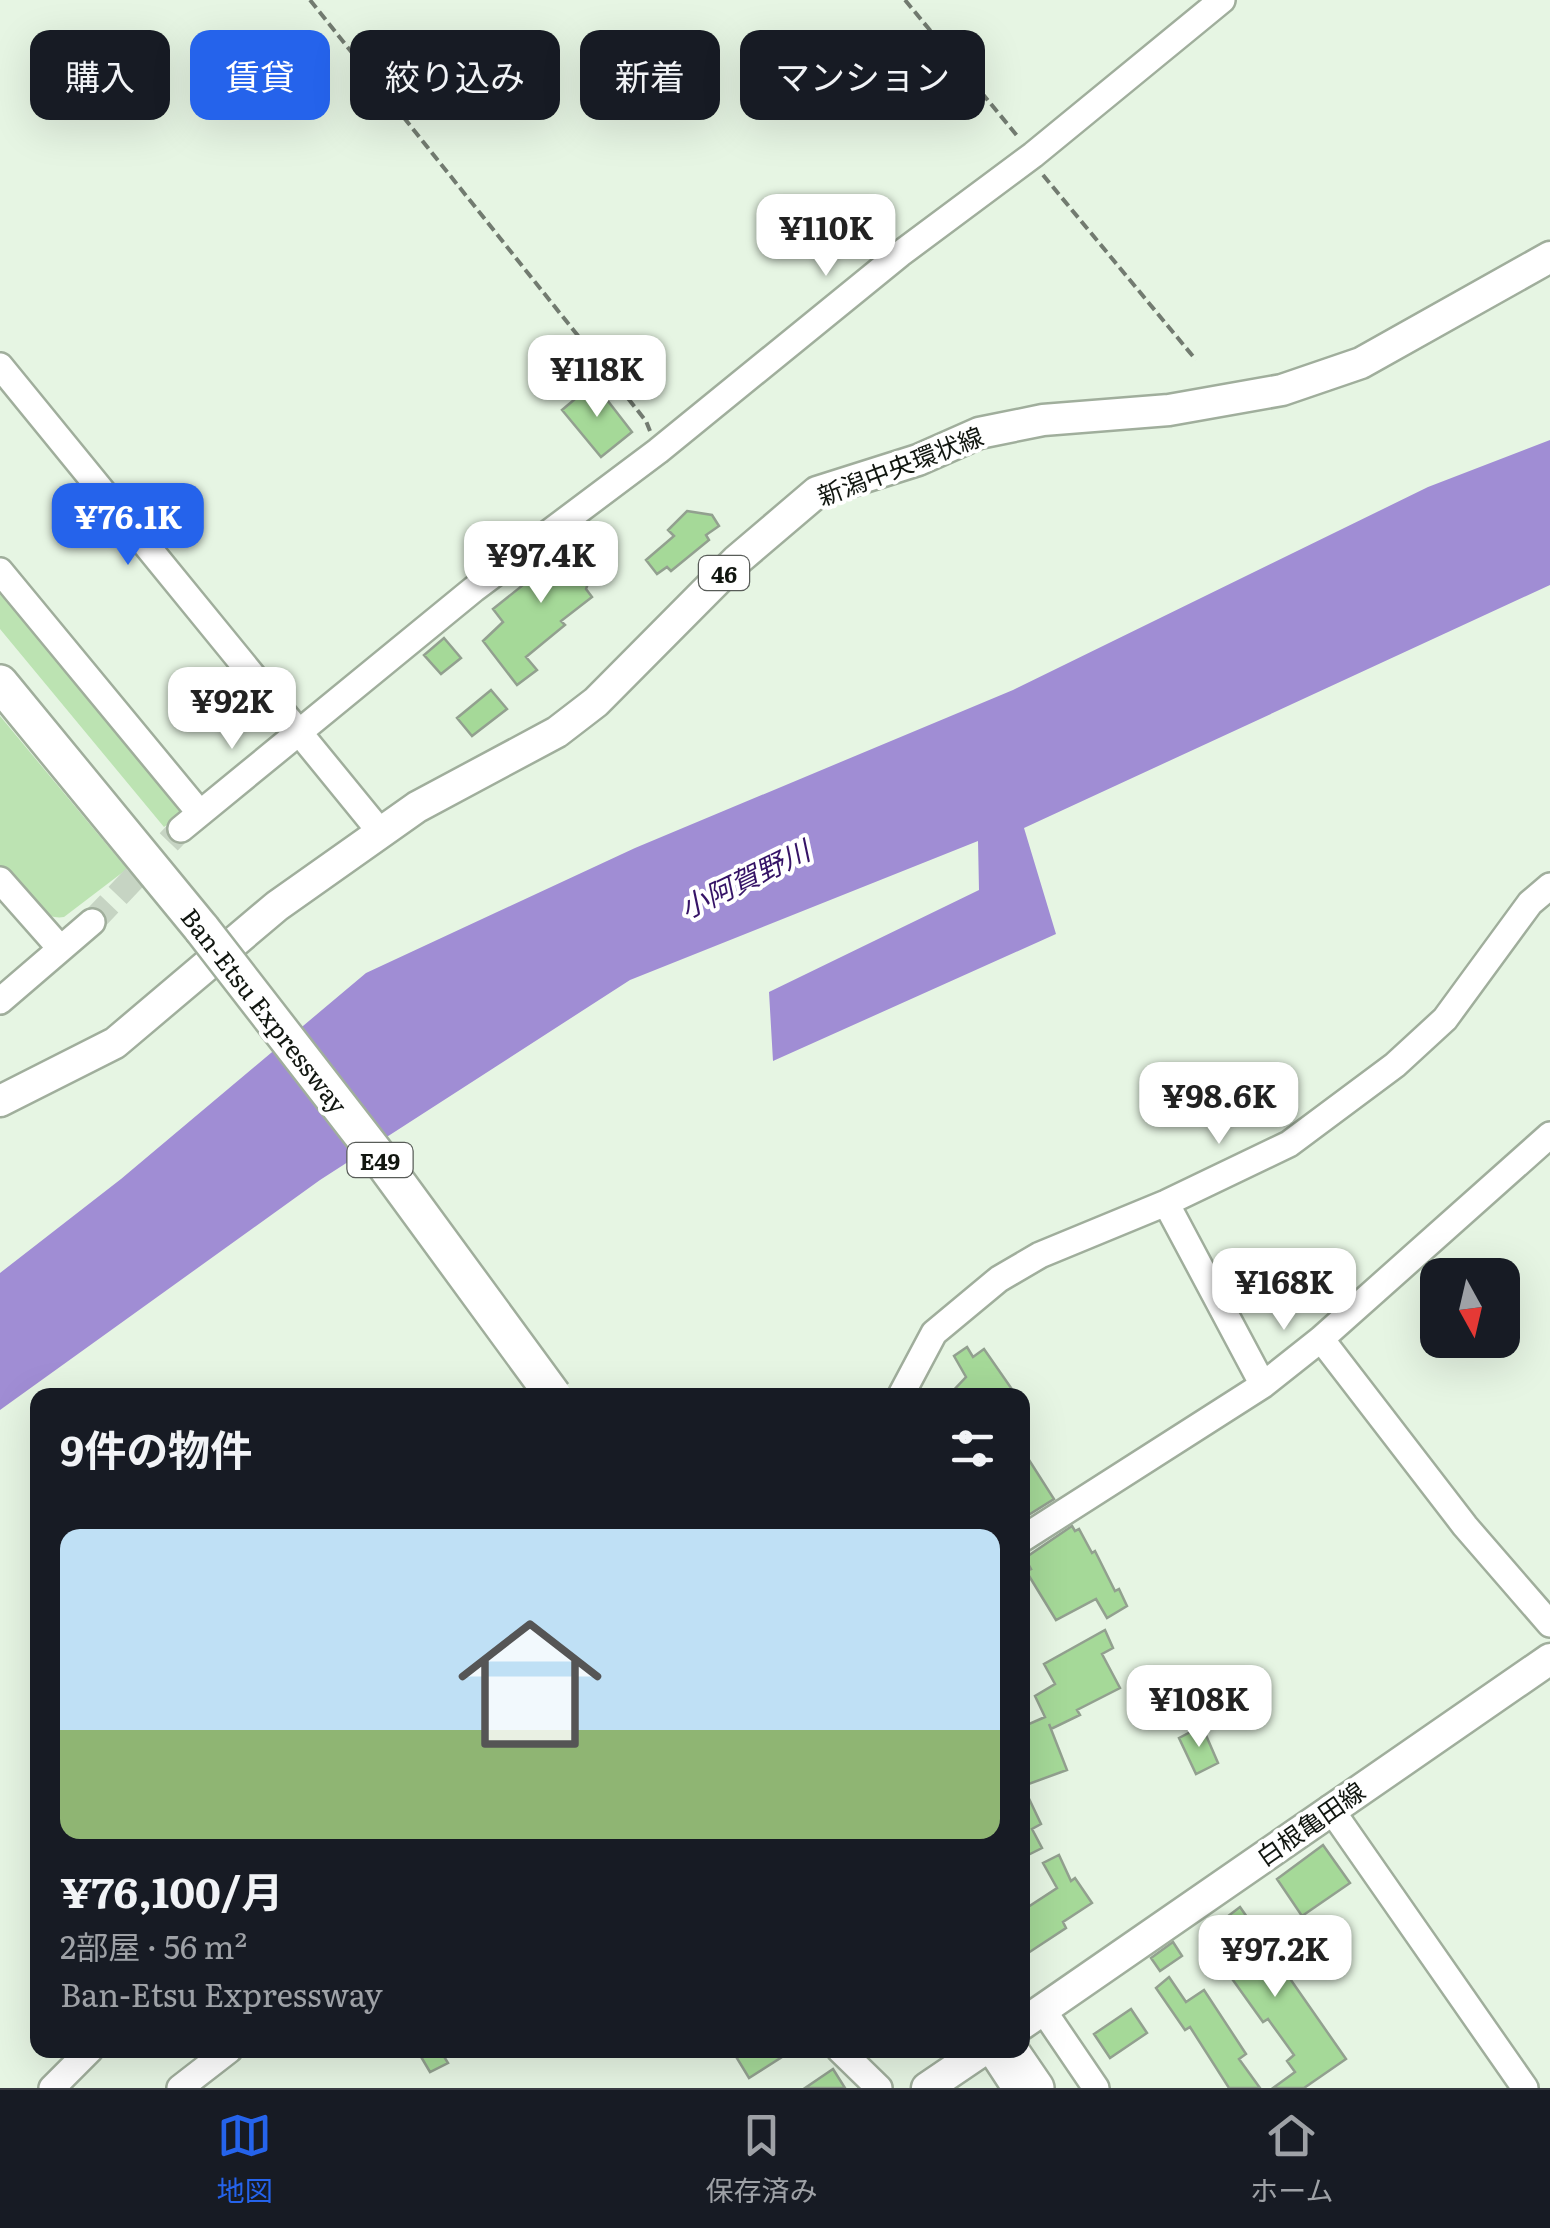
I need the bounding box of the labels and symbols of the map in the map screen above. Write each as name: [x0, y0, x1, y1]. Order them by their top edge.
pin: ¥110K: [756, 194, 896, 279]
pin: ¥118K: [527, 335, 667, 420]
street label: 新潟中央環状線: [812, 416, 988, 514]
pin: ¥76.1K: [47, 483, 209, 568]
pin: ¥97.4K: [460, 521, 622, 606]
road number: 46: [699, 556, 749, 590]
pin: ¥92K: [173, 667, 291, 752]
water label: 小阿賀野川: [672, 827, 819, 928]
street label: Ban-Etsu Expressway: [173, 899, 358, 1121]
pin: ¥98.6K: [1138, 1062, 1300, 1147]
road number: E49: [348, 1143, 412, 1177]
pin: ¥168K: [1214, 1248, 1354, 1333]
north arrow: [1420, 1258, 1520, 1358]
pin: ¥108K: [1129, 1665, 1269, 1750]
street label: 白根亀田線: [1248, 1772, 1372, 1874]
pin: ¥97.2K: [1194, 1915, 1356, 2000]

